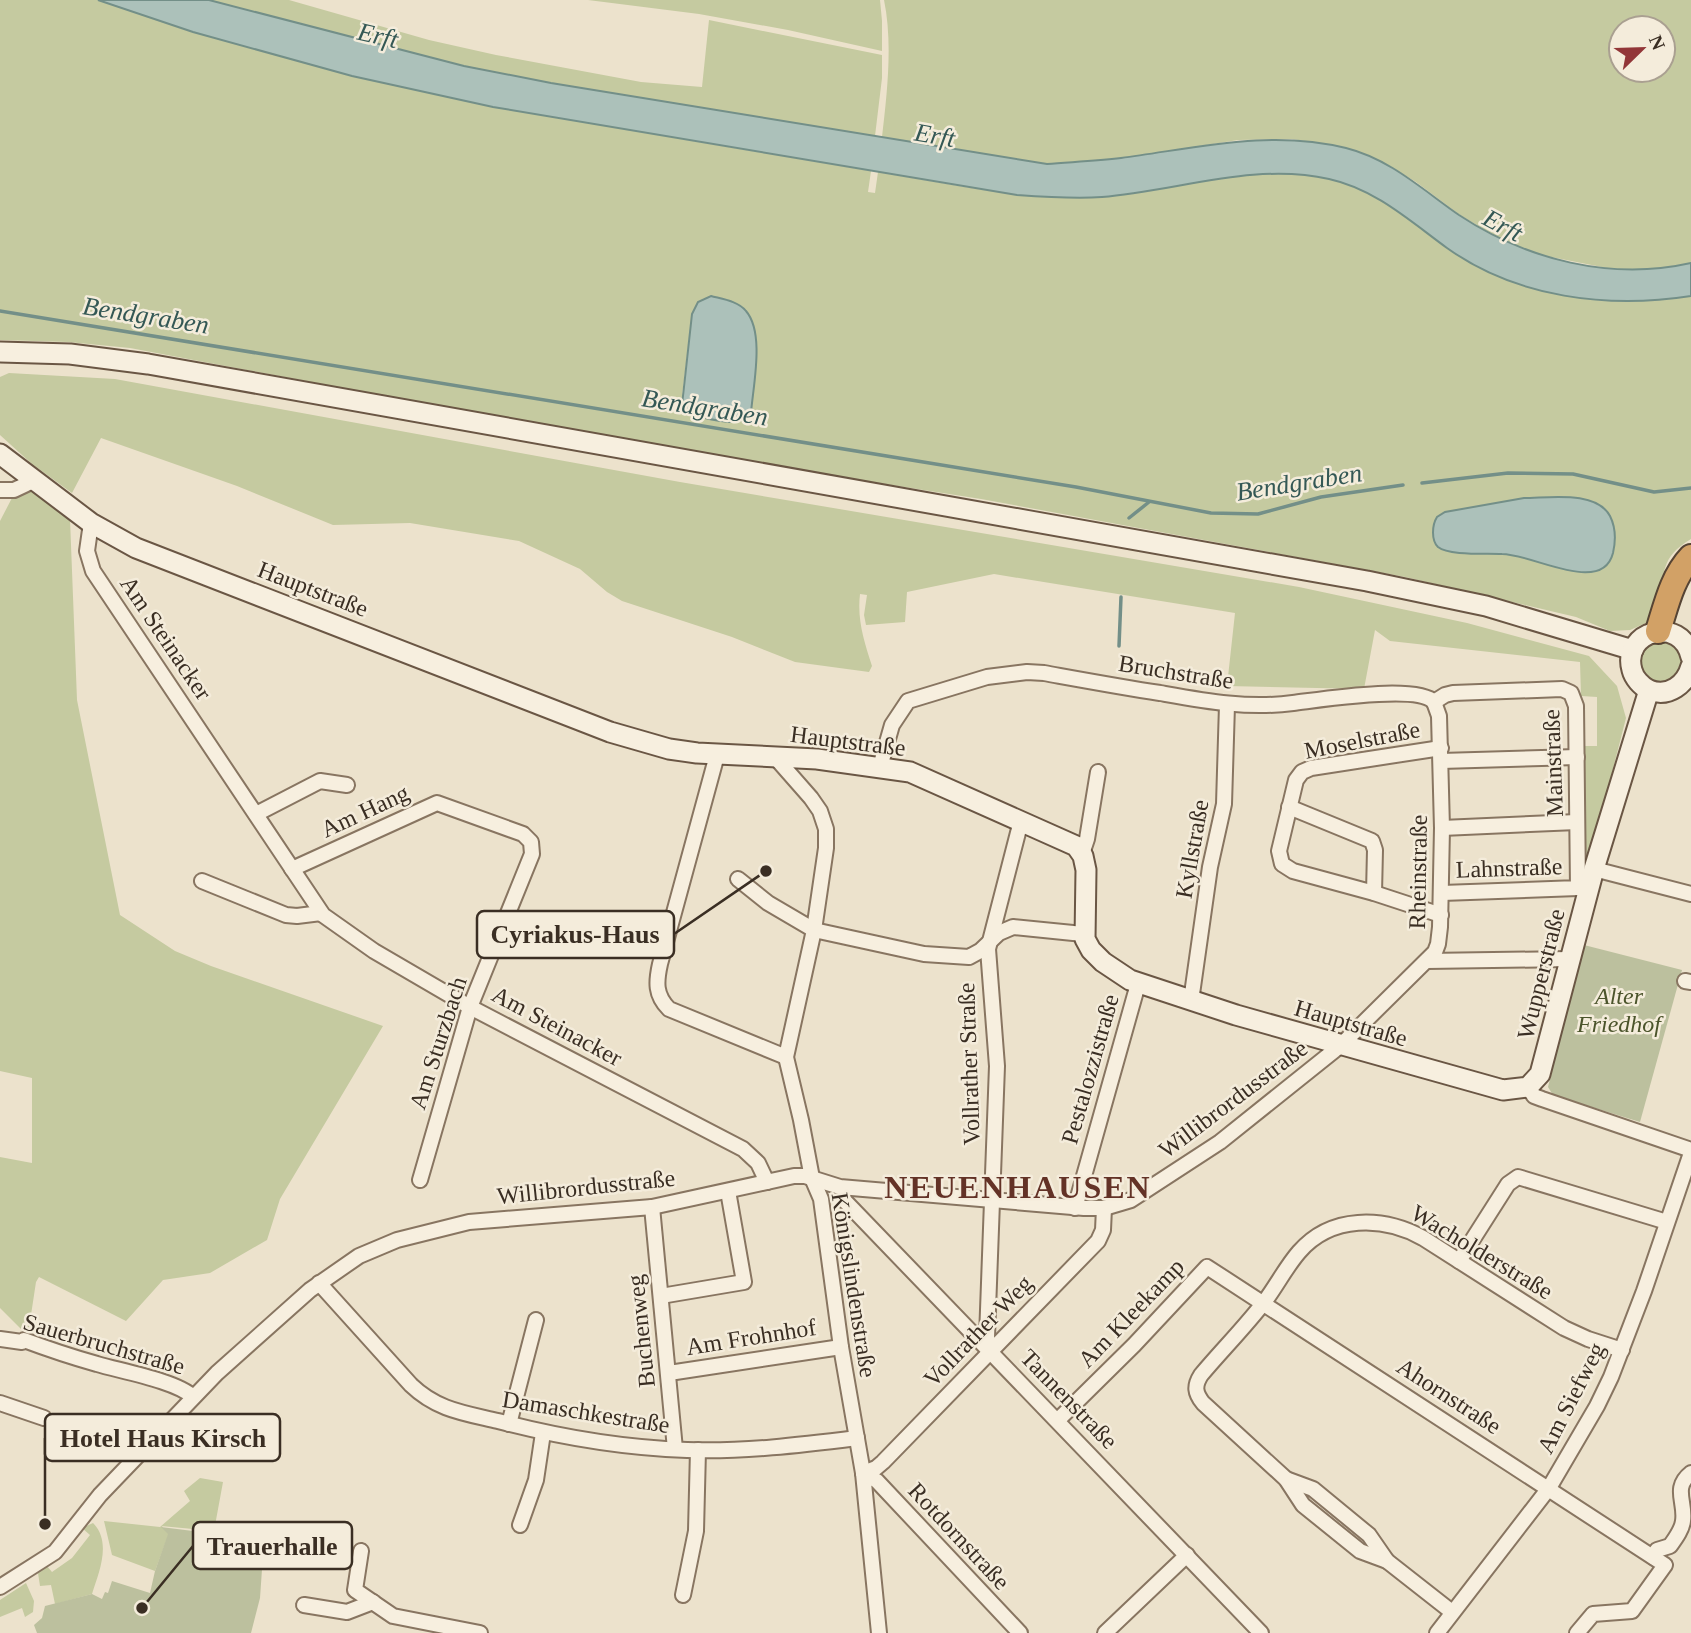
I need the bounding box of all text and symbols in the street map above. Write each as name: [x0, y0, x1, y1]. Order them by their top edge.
north arrow: [1607, 14, 1677, 84]
water label: Erft: [354, 17, 402, 54]
text: N: [1645, 32, 1670, 53]
water label: Erft: [911, 118, 958, 153]
water label: Erft: [1477, 203, 1528, 248]
water label: Bendgraben: [81, 291, 211, 340]
water label: Bendgraben: [640, 383, 770, 432]
water label: Bendgraben: [1234, 458, 1364, 507]
street label: Hauptstraße: [254, 556, 372, 622]
street label: Am Steinacker: [115, 571, 217, 705]
street label: Bruchstraße: [1117, 650, 1235, 694]
street label: Mainstraße: [1538, 709, 1568, 817]
street label: Moselstraße: [1302, 716, 1422, 764]
street label: Hauptstraße: [789, 721, 907, 761]
street label: Am Hang: [317, 779, 413, 843]
street label: Kyllstraße: [1171, 798, 1213, 900]
street label: Rheinstraße: [1404, 814, 1432, 930]
street label: Lahnstraße: [1455, 853, 1563, 883]
street label: Wupperstraße: [1512, 906, 1570, 1042]
callout: Cyriakus-Haus: [477, 911, 674, 958]
text: Cyriakus-Haus: [490, 920, 660, 949]
street label: Am Sturzbach: [404, 973, 472, 1113]
street label: Am Steinacker: [488, 981, 626, 1071]
street label: Vollrather Straße: [953, 982, 985, 1146]
park label: Alter Friedhof: [1576, 983, 1664, 1037]
street label: Pestalozzistraße: [1056, 991, 1124, 1147]
street label: Hauptstraße: [1292, 995, 1410, 1051]
street label: Willibrordusstraße: [1154, 1035, 1312, 1163]
street label: Willibrordusstraße: [496, 1165, 676, 1209]
district label: NEUENHAUSEN: [884, 1169, 1152, 1205]
street label: Königslindenstraße: [827, 1191, 881, 1379]
street label: Wacholderstraße: [1406, 1199, 1558, 1305]
street label: Am Kleekamp: [1073, 1253, 1189, 1373]
street label: Vollrather Weg: [918, 1270, 1038, 1392]
street label: Buchenweg: [622, 1273, 660, 1389]
street label: Sauerbruchstraße: [20, 1309, 188, 1379]
street label: Am Frohnhof: [684, 1314, 818, 1360]
street label: Am Siefweg: [1532, 1338, 1610, 1458]
street label: Tannenstraße: [1015, 1344, 1123, 1454]
street label: Ahornstraße: [1392, 1353, 1506, 1439]
street label: Damaschkestraße: [500, 1386, 672, 1438]
callout: Hotel Haus Kirsch: [45, 1414, 280, 1461]
text: Hotel Haus Kirsch: [60, 1424, 267, 1453]
street label: Rotdornstraße: [903, 1477, 1015, 1595]
callout: Trauerhalle: [193, 1522, 352, 1569]
text: Trauerhalle: [207, 1532, 337, 1561]

